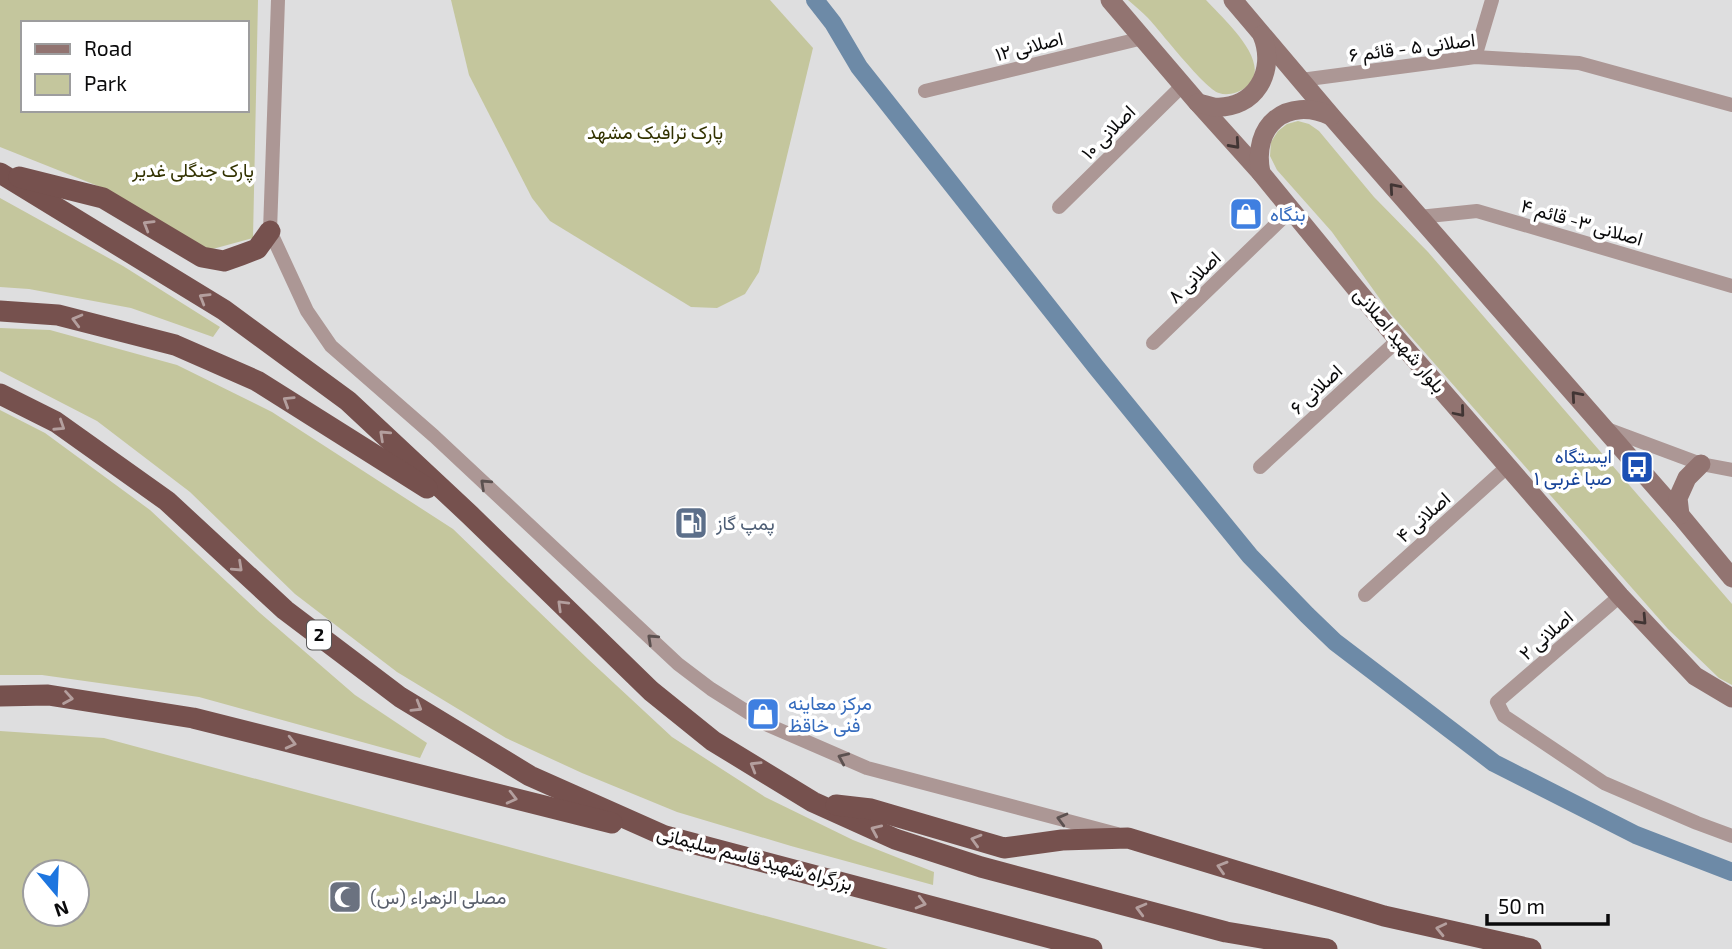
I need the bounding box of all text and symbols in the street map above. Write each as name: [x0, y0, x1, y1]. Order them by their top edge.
legend: [21, 21, 248, 112]
street label: اصلانی ۱۲: [993, 26, 1065, 66]
street label: اصلانی ۵ - قائم ۶: [1348, 27, 1477, 68]
text: Road: [84, 35, 132, 60]
text: Park: [84, 70, 127, 95]
street label: اصلانی ۱۰: [1076, 100, 1140, 164]
park label: پارک ترافیک مشهد: [587, 120, 723, 146]
one-way arrow: [1227, 136, 1239, 149]
park label: پارک جنگلی غدیر: [131, 158, 254, 184]
one-way arrow: [1390, 183, 1402, 196]
street label: اصلانی ۳- قائم ۴: [1518, 193, 1646, 252]
shop icon: بنگاه: [1227, 195, 1265, 233]
place label: بنگاه: [1270, 202, 1306, 226]
one-way arrow: [143, 220, 156, 233]
street label: اصلانی ۸: [1162, 246, 1226, 308]
street label: بلوار شهید اصلانی: [1349, 282, 1451, 398]
one-way arrow: [198, 293, 211, 306]
one-way arrow: [71, 314, 83, 328]
street label: اصلانی ۶: [1285, 359, 1347, 419]
one-way arrow: [1572, 391, 1584, 404]
one-way arrow: [282, 396, 295, 409]
one-way arrow: [1452, 404, 1464, 417]
one-way arrow: [52, 418, 65, 430]
one-way arrow: [380, 431, 393, 443]
place label: ایستگاه صبا غربی ۱: [1534, 444, 1612, 490]
bus stop icon: ایستگاه صبا غربی ۱: [1618, 448, 1656, 486]
one-way arrow: [480, 479, 493, 492]
street label: اصلانی ۴: [1391, 486, 1455, 548]
fuel station icon: پمپ گاز: [672, 504, 710, 542]
place label: پمپ گاز: [715, 511, 775, 537]
one-way arrow: [230, 558, 243, 571]
one-way arrow: [557, 600, 570, 613]
street label: اصلانی ۲: [1514, 605, 1578, 665]
one-way arrow: [1634, 612, 1647, 625]
road number: 2: [307, 620, 331, 650]
one-way arrow: [647, 635, 660, 648]
one-way arrow: [62, 691, 74, 706]
place label: مرکز معاینه فنی خاقظ: [788, 691, 872, 737]
shop icon: مرکز معاینه فنی خاقظ: [744, 695, 782, 733]
one-way arrow: [409, 699, 422, 712]
one-way arrow: [285, 735, 297, 749]
one-way arrow: [838, 752, 851, 766]
one-way arrow: [749, 761, 762, 774]
one-way arrow: [506, 790, 518, 804]
one-way arrow: [1057, 813, 1069, 827]
street label: بزرگراه شهید قاسم سلیمانی: [654, 820, 855, 897]
one-way arrow: [871, 824, 883, 838]
one-way arrow: [971, 834, 983, 849]
north arrow: [21, 858, 91, 928]
one-way arrow: [1216, 860, 1228, 875]
mosque icon: مصلی الزهراء (س): [326, 878, 364, 916]
scale bar: [1487, 883, 1608, 927]
place label: مصلی الزهراء (س): [370, 885, 506, 909]
text: 50 m: [1498, 893, 1545, 918]
one-way arrow: [914, 895, 926, 909]
text: N: [51, 896, 72, 923]
one-way arrow: [1135, 903, 1147, 918]
one-way arrow: [1435, 923, 1447, 938]

